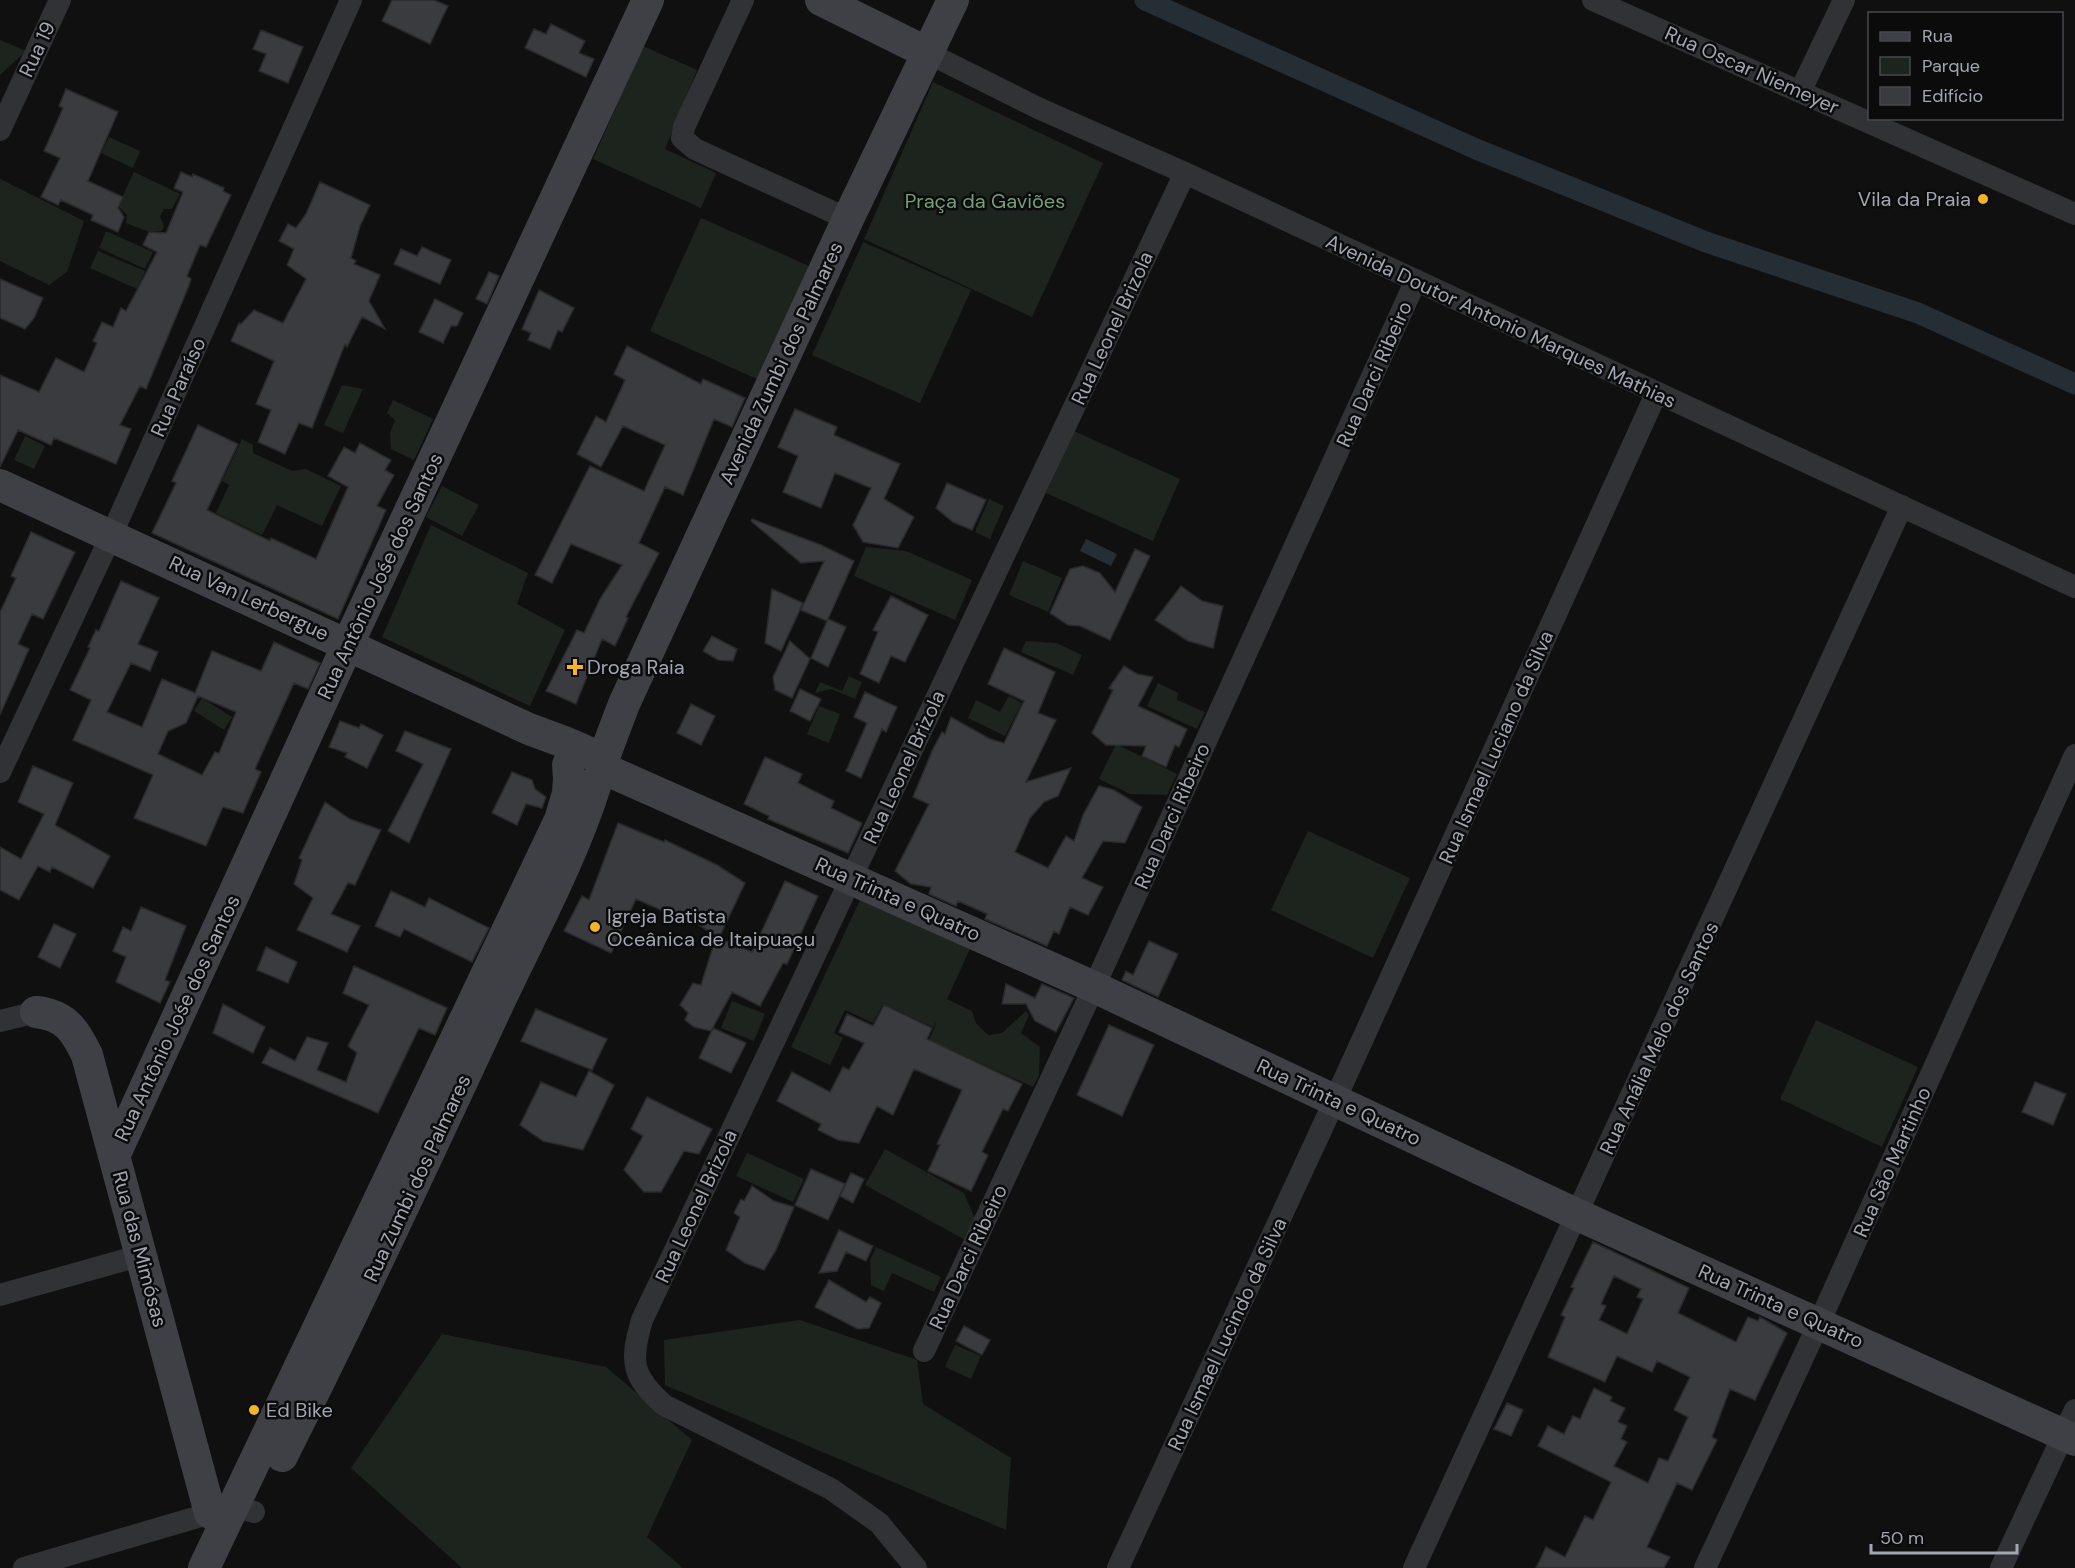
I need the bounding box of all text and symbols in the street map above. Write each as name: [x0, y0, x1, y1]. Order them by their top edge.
legend: [1868, 12, 2063, 120]
street label: Rua 19: [13, 17, 61, 81]
street label: Rua Oscar Niemeyer: [1661, 20, 1843, 120]
text: Rua: [1922, 24, 1953, 48]
text: Parque: [1922, 54, 1980, 78]
text: Edifício: [1922, 84, 1983, 108]
place label: Vila da Praia: [1858, 186, 1971, 212]
park label: Praça da Gaviões: [905, 188, 1065, 214]
marker: Vila da Praia: [1976, 192, 1990, 206]
street label: Avenida Doutor Antonio Marques Mathias: [1322, 228, 1680, 414]
street label: Avenida Zumbi dos Palmares: [713, 238, 849, 488]
street label: Rua Leonel Brizola: [1065, 247, 1159, 409]
street label: Rua Darci Ribeiro: [1330, 297, 1418, 451]
street label: Rua Paraíso: [145, 333, 211, 441]
street label: Rua Antônio Jośe dos Santos: [311, 449, 449, 703]
street label: Rua Van Lerbergue: [165, 550, 333, 646]
street label: Rua Ismael Luciano da Silva: [1433, 626, 1559, 868]
place label: Droga Raia: [587, 654, 685, 680]
marker: Droga Raia: [568, 660, 582, 674]
street label: Rua Leonel Brizola: [857, 686, 951, 848]
street label: Rua Darci Ribeiro: [1128, 739, 1216, 893]
street label: Rua Trinta e Quatro: [811, 851, 985, 947]
street label: Rua Antônio Jośe dos Santos: [108, 891, 246, 1145]
place label: Igreja Batista Oceânica de Itaipuaçu: [607, 903, 815, 952]
street label: Rua Anália Melo dos Santos: [1594, 918, 1724, 1158]
marker: Igreja Batista Oceânica de Itaipuaçu: [588, 920, 602, 934]
street label: Rua Trinta e Quatro: [1253, 1053, 1425, 1151]
street label: Rua Zumbi dos Palmares: [358, 1070, 476, 1286]
street label: Rua São Martinho: [1847, 1083, 1937, 1241]
street label: Rua Leonel Brizola: [649, 1125, 743, 1287]
street label: Rua das Mimósas: [107, 1168, 173, 1330]
street label: Rua Darci Ribeiro: [923, 1180, 1013, 1334]
street label: Rua Ismael Lucindo da Silva: [1162, 1213, 1292, 1455]
street label: Rua Trinta e Quatro: [1694, 1258, 1868, 1354]
place label: Ed Bike: [266, 1397, 333, 1423]
marker: Ed Bike: [247, 1403, 261, 1417]
scale bar: [1871, 1517, 2016, 1555]
text: 50 m: [1880, 1526, 1924, 1550]

